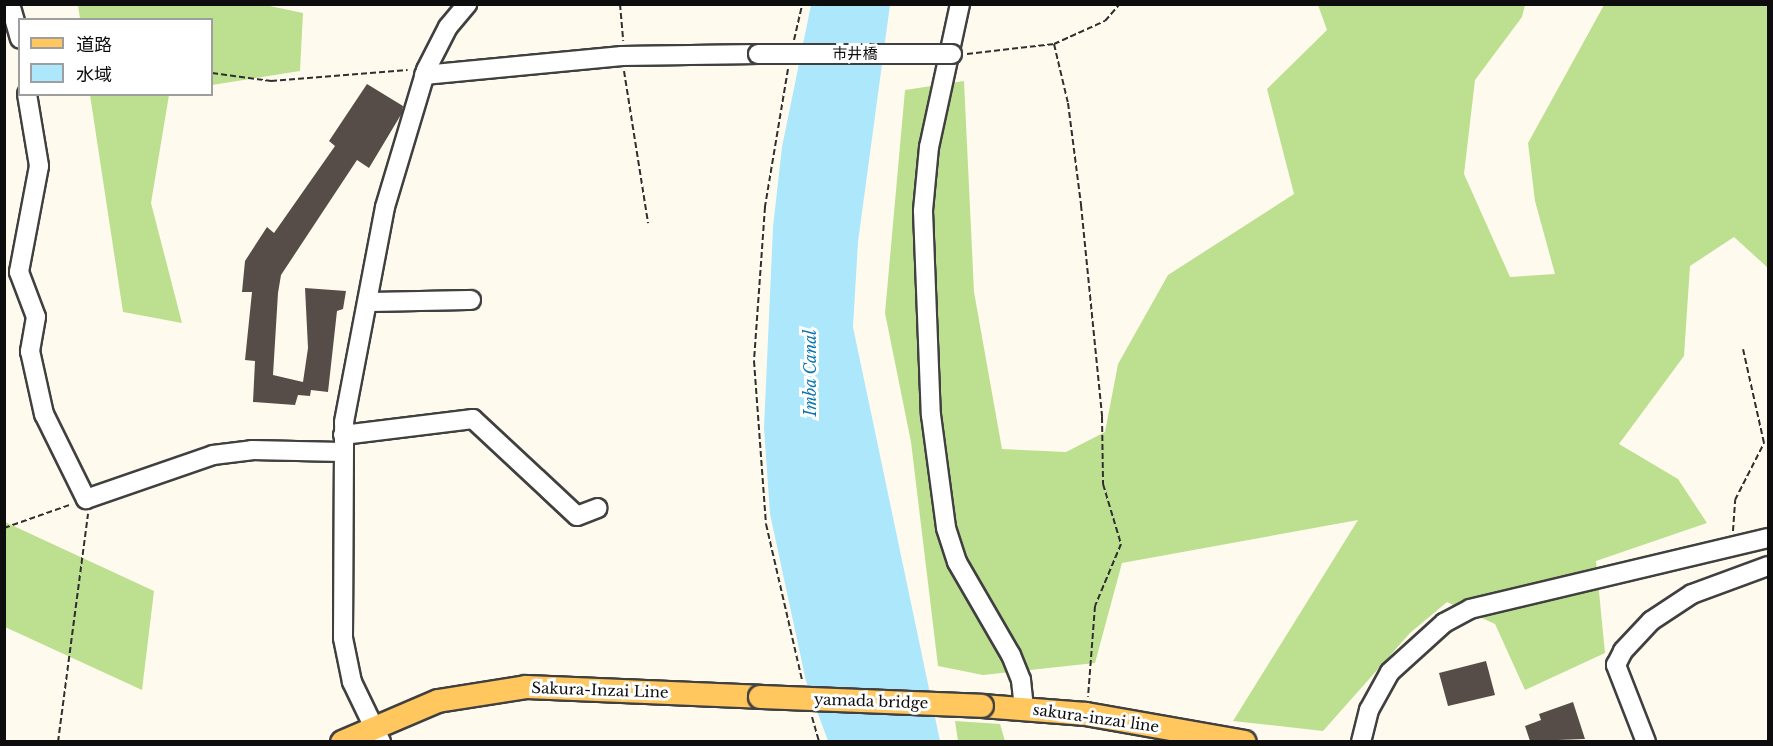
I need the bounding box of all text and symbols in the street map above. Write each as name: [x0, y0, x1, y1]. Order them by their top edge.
legend: [18, 18, 213, 96]
text: 道路: [76, 34, 112, 56]
street label: 市井橋: [833, 45, 877, 63]
text: 水域: [76, 64, 112, 86]
water label: Imba Canal: [800, 329, 820, 417]
street label: Sakura-Inzai Line: [531, 679, 669, 701]
street label: yamada bridge: [813, 690, 929, 712]
street label: sakura-inzai line: [1032, 700, 1160, 736]

